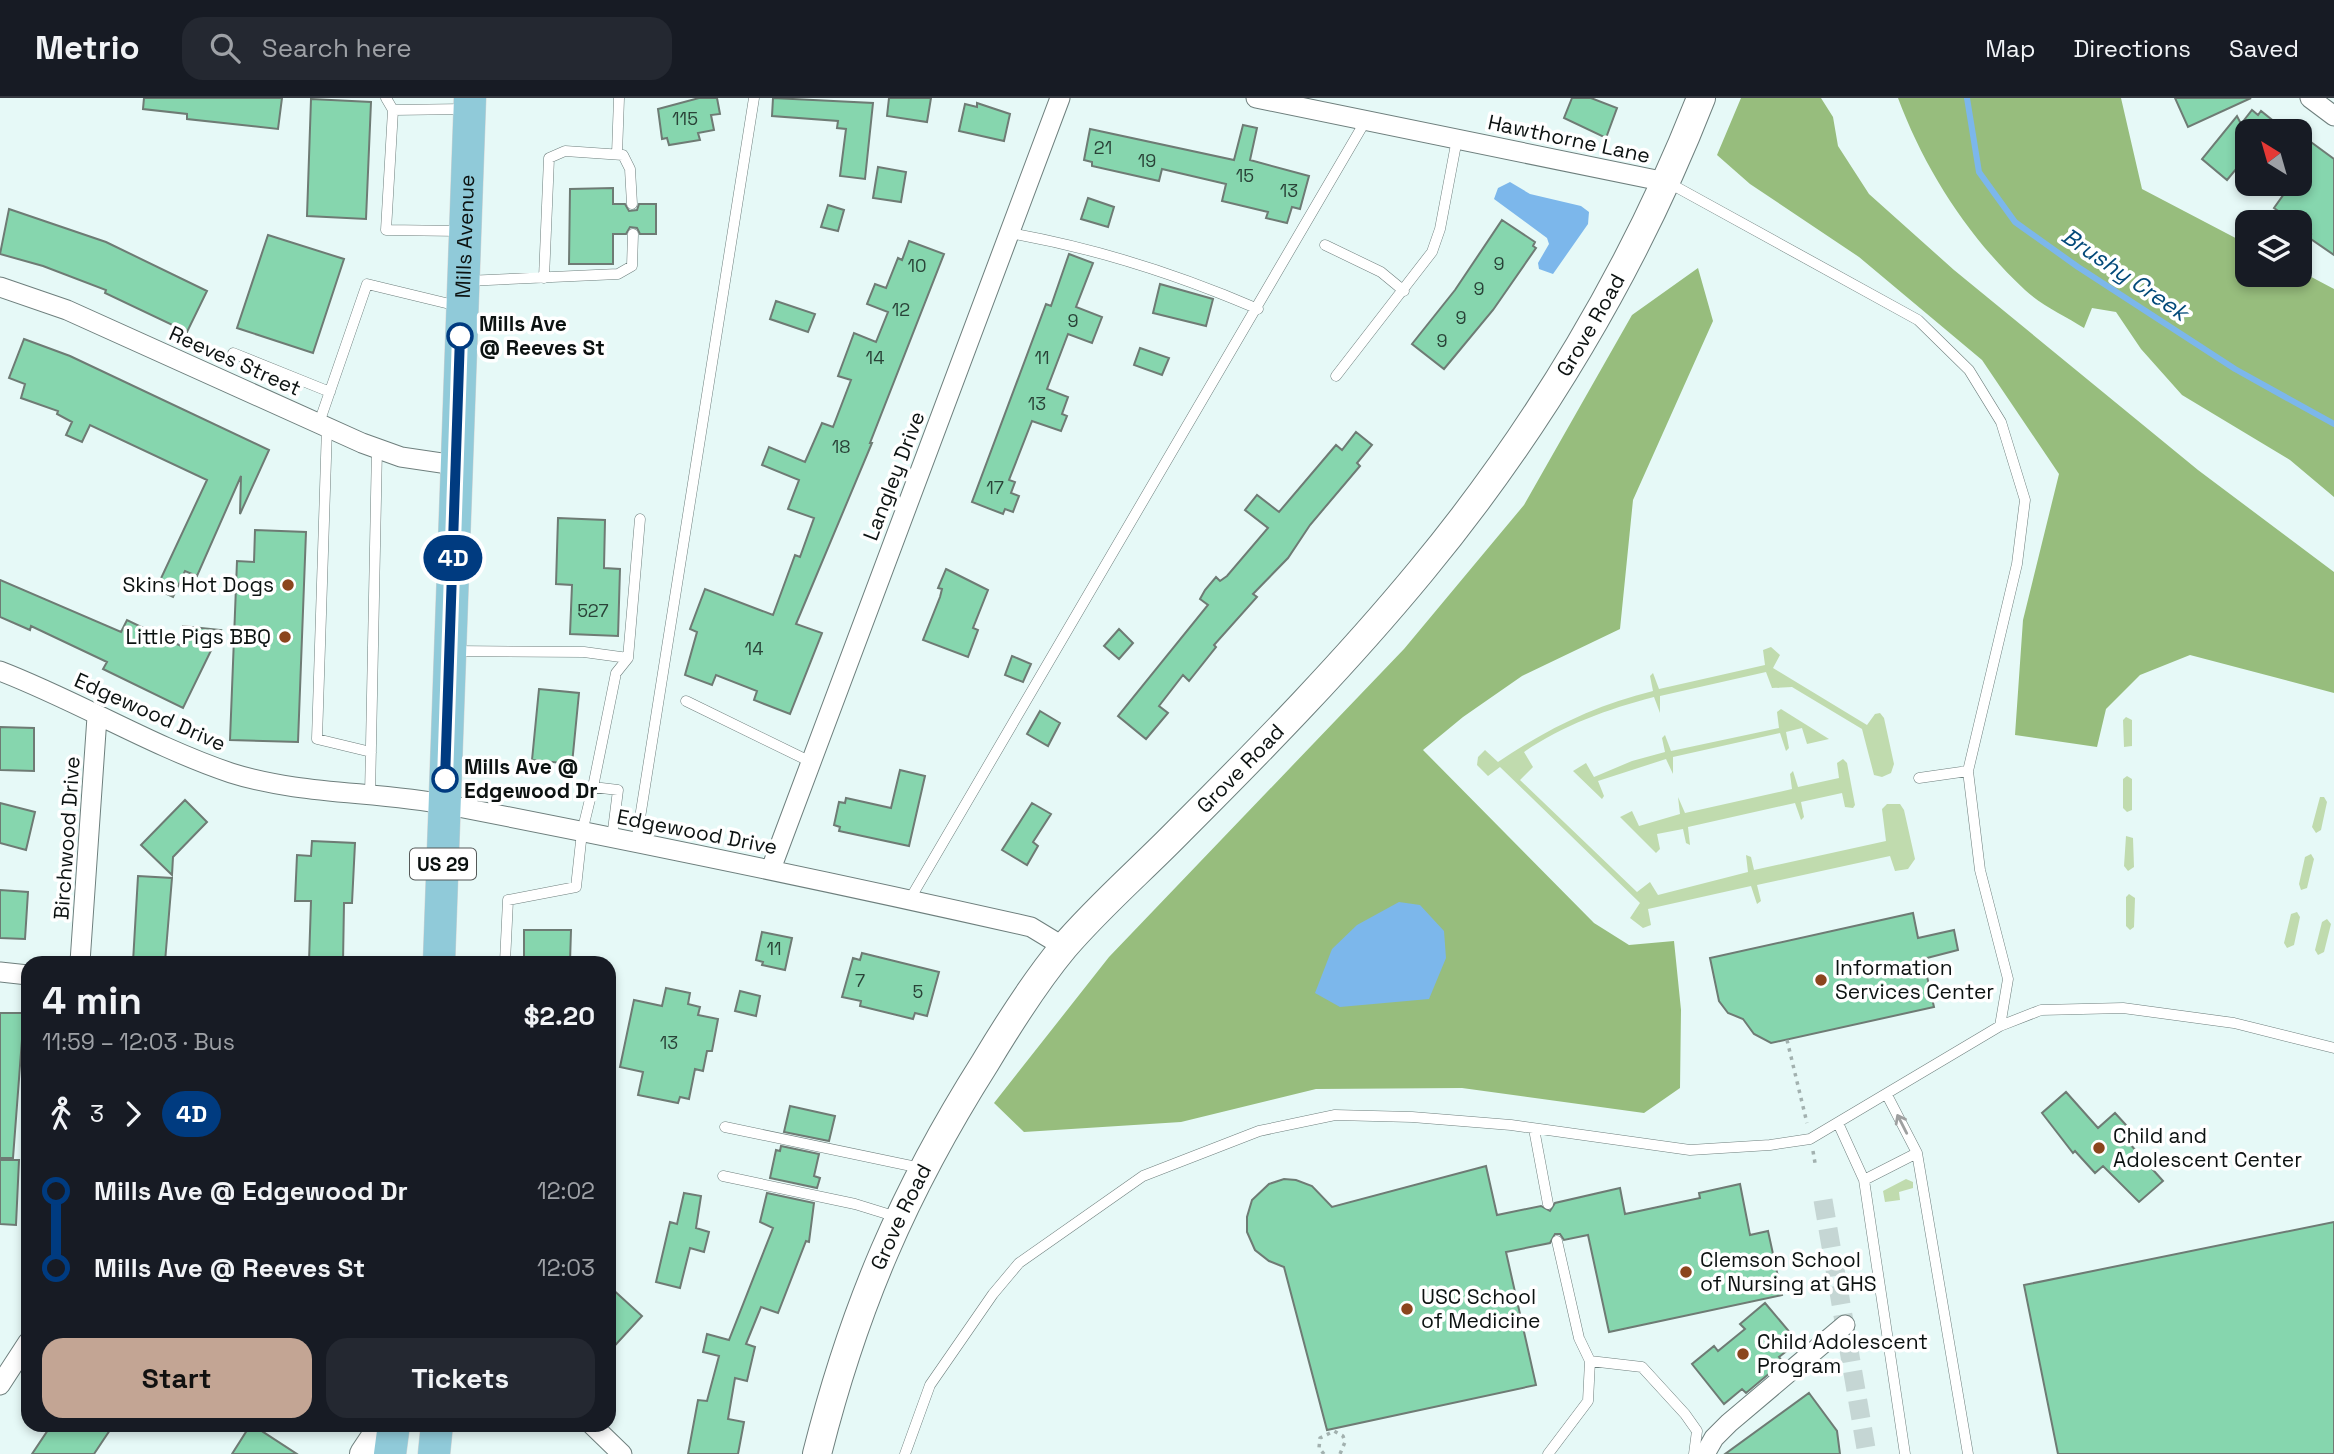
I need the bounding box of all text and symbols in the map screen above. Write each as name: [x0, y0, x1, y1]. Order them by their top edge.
search box: [182, 17, 672, 80]
text: Metrio: [35, 27, 140, 69]
icon: search: [206, 29, 244, 67]
text: Search here: [262, 31, 412, 65]
text: Map: [1985, 33, 2035, 64]
text: Directions: [2073, 33, 2191, 64]
text: Saved: [2229, 33, 2299, 64]
house number: 115: [672, 107, 698, 130]
street label: Hawthorne Lane: [1485, 108, 1653, 169]
north arrow: [2235, 119, 2312, 196]
map controls: [2235, 119, 2312, 287]
house number: 21: [1094, 136, 1112, 159]
house number: 19: [1138, 149, 1156, 172]
house number: 15: [1236, 164, 1254, 187]
street label: Mills Avenue: [449, 174, 480, 299]
house number: 13: [1280, 179, 1298, 202]
button: layers: [2235, 210, 2312, 287]
water label: Brushy Creek: [2056, 221, 2196, 329]
house number: 9: [1493, 252, 1505, 275]
house number: 10: [907, 254, 927, 277]
street label: Grove Road: [1550, 269, 1631, 381]
house number: 9: [1473, 277, 1485, 300]
house number: 12: [892, 298, 910, 321]
house number: 9: [1455, 306, 1467, 329]
house number: 9: [1067, 309, 1079, 332]
place label: Mills Ave @ Reeves St: [479, 310, 605, 361]
street label: Reeves Street: [165, 319, 305, 402]
marker: Mills Ave @ Reeves St: [447, 323, 473, 349]
house number: 9: [1436, 329, 1448, 352]
house number: 14: [866, 346, 884, 369]
house number: 11: [1034, 346, 1050, 369]
house number: 13: [1028, 392, 1046, 415]
street label: Langley Drive: [857, 407, 931, 544]
house number: 18: [832, 435, 850, 458]
house number: 17: [986, 476, 1004, 499]
line badge: 4D: [421, 535, 484, 581]
text: 4D: [437, 542, 469, 573]
place label: Skins Hot Dogs: [122, 571, 274, 598]
marker: Skins Hot Dogs: [280, 577, 296, 593]
house number: 527: [577, 599, 609, 622]
place label: Little Pigs BBQ: [125, 623, 271, 650]
marker: Little Pigs BBQ: [277, 629, 293, 645]
house number: 14: [745, 637, 763, 660]
street label: Edgewood Drive: [70, 666, 230, 757]
street label: Grove Road: [1191, 718, 1290, 819]
place label: Mills Ave @ Edgewood Dr: [464, 753, 598, 804]
street label: Birchwood Drive: [47, 755, 86, 921]
marker: Mills Ave @ Edgewood Dr: [432, 766, 458, 792]
street label: Edgewood Drive: [615, 803, 780, 860]
road number: US 29: [410, 848, 476, 880]
house number: 11: [766, 937, 782, 960]
place label: Information Services Center: [1835, 954, 1994, 1005]
house number: 7: [855, 969, 865, 992]
marker: Information Services Center: [1813, 972, 1829, 988]
text: 4 min: [42, 977, 142, 1025]
house number: 5: [913, 980, 923, 1003]
text: $2.20: [524, 999, 595, 1033]
text: 11:59 – 12:03 · Bus: [42, 1027, 235, 1057]
house number: 13: [660, 1031, 678, 1054]
icon: walk: [42, 1095, 80, 1133]
icon: forward: [114, 1095, 152, 1133]
text: 4D: [176, 1098, 207, 1129]
text: 3: [90, 1099, 104, 1129]
one-way arrow: [1895, 1114, 1908, 1135]
place label: Child and Adolescent Center: [2113, 1122, 2302, 1173]
marker: Child and Adolescent Center: [2091, 1140, 2107, 1156]
street label: Grove Road: [864, 1159, 937, 1274]
text: Mills Ave @ Edgewood Dr: [94, 1174, 408, 1208]
text: 12:02: [537, 1176, 595, 1206]
place label: Clemson School of Nursing at GHS: [1700, 1246, 1877, 1297]
text: Mills Ave @ Reeves St: [94, 1251, 365, 1285]
text: 12:03: [537, 1253, 595, 1283]
marker: Clemson School of Nursing at GHS: [1678, 1264, 1694, 1280]
place label: USC School of Medicine: [1421, 1283, 1541, 1334]
marker: USC School of Medicine: [1399, 1301, 1415, 1317]
place label: Child Adolescent Program: [1757, 1328, 1928, 1379]
button: Start: [42, 1338, 312, 1418]
button: Tickets: [326, 1338, 595, 1418]
marker: Child Adolescent Program: [1735, 1346, 1751, 1362]

